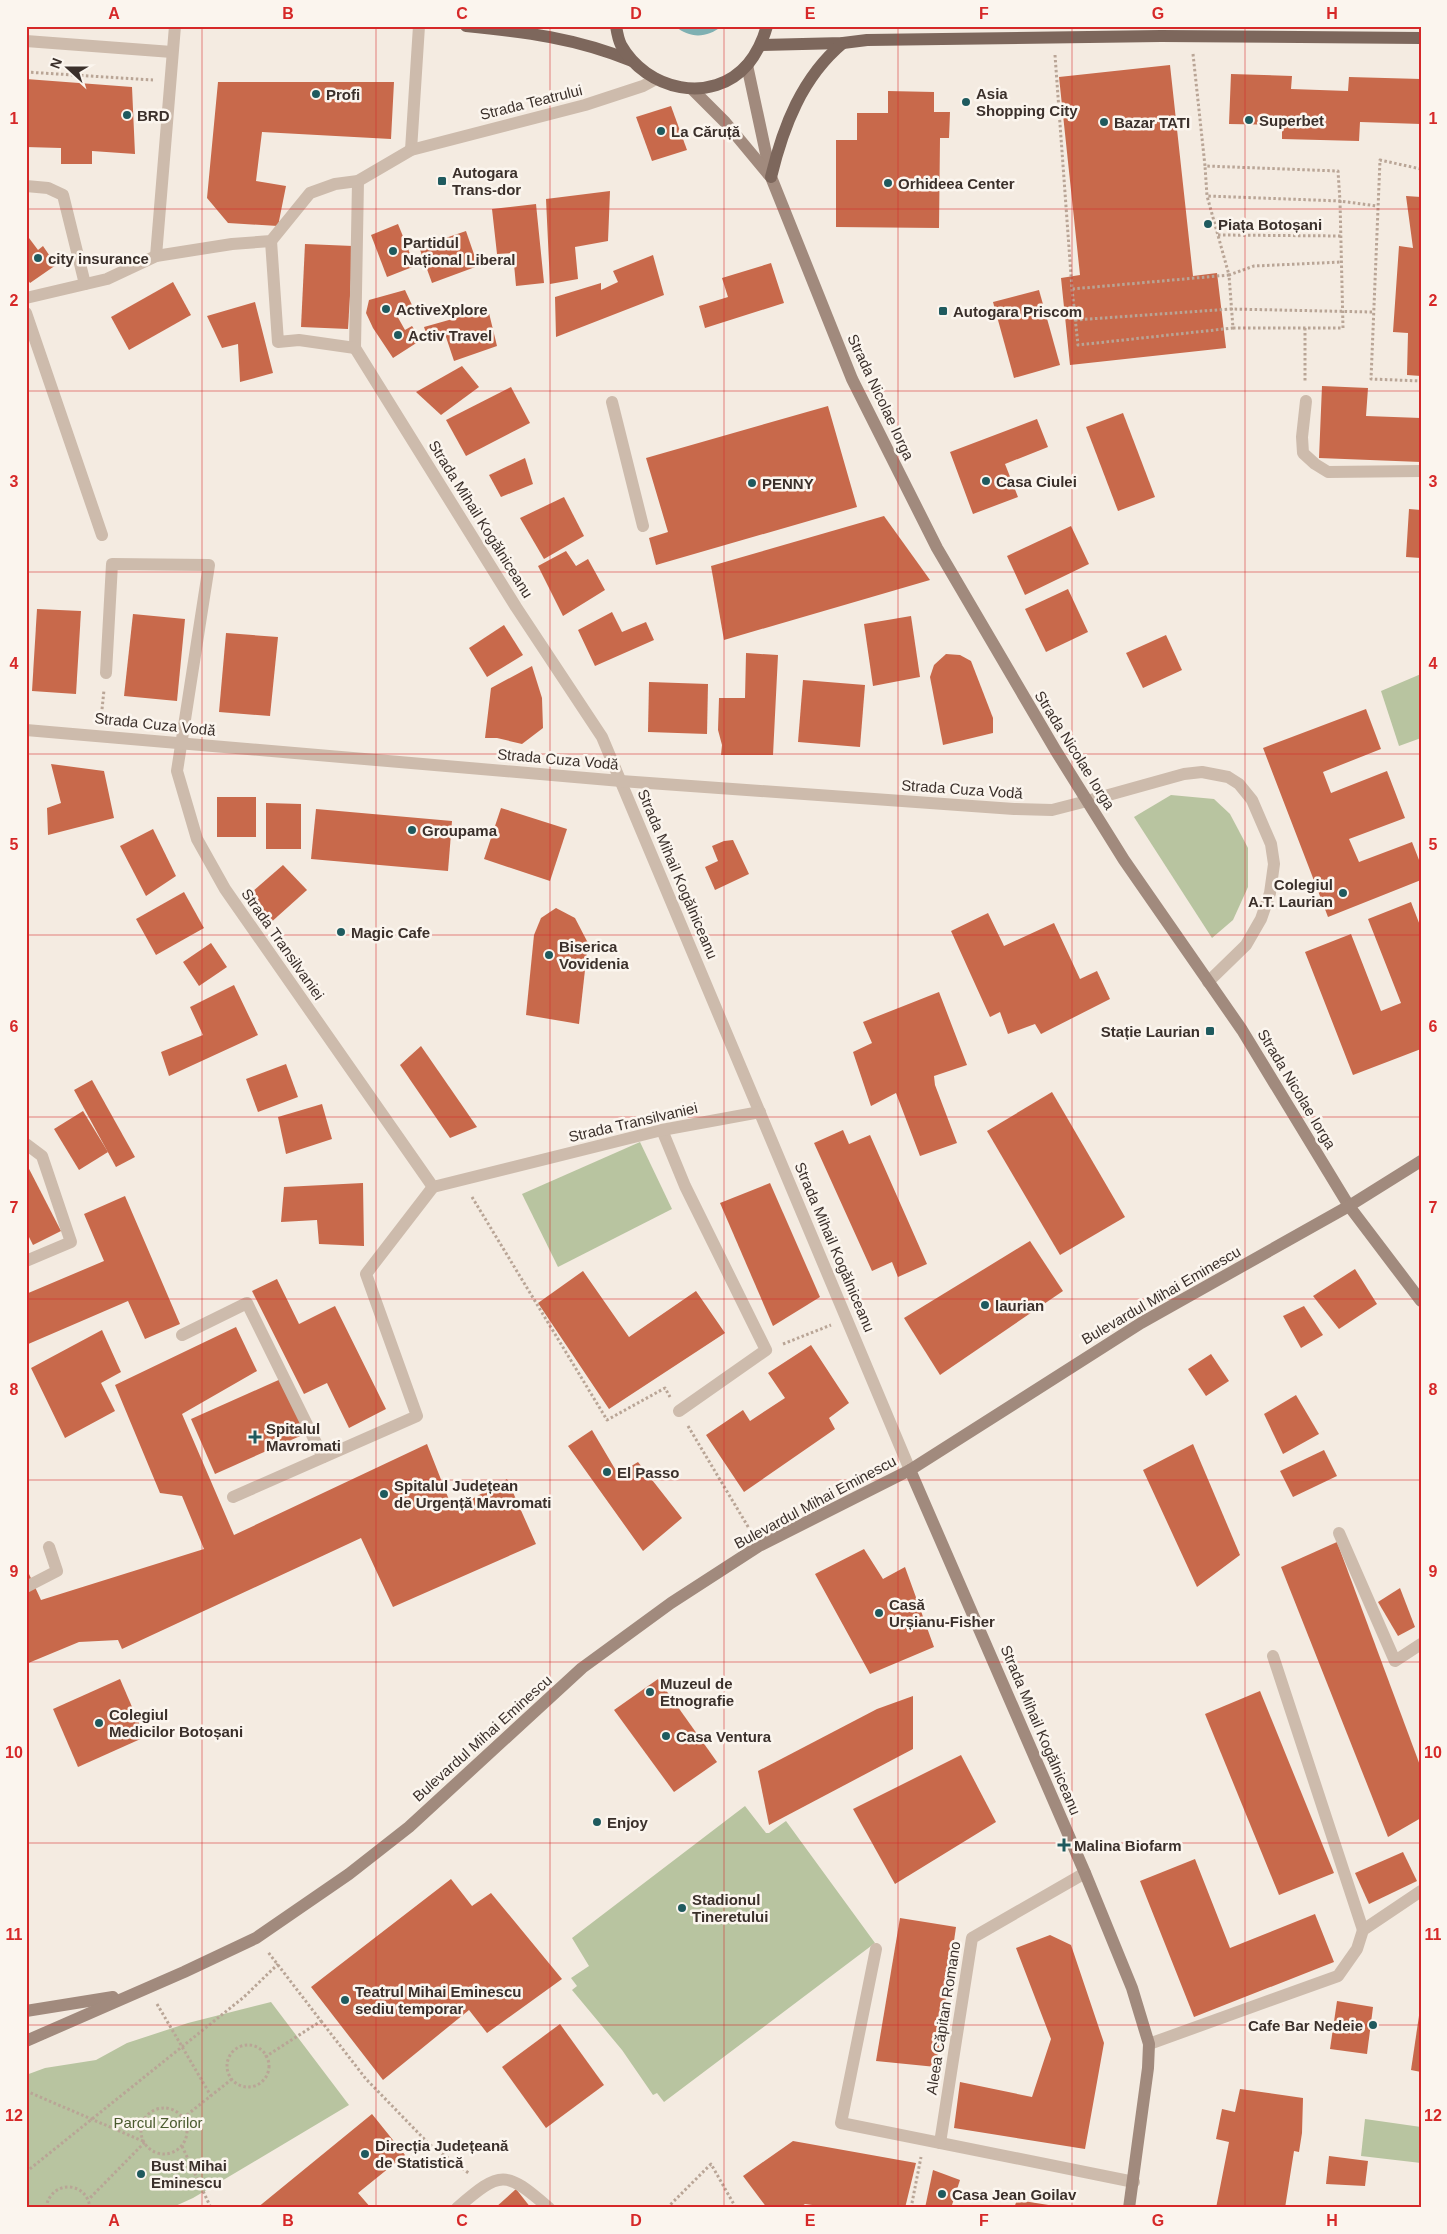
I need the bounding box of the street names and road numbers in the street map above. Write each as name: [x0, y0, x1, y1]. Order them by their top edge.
street label: Strada Teatrului: [478, 81, 584, 123]
street label: Strada Nicolae Iorga: [844, 331, 918, 463]
street label: Strada Mihail Kogălniceanu: [425, 437, 537, 601]
street label: Strada Nicolae Iorga: [1032, 688, 1119, 813]
street label: Strada Cuza Vodă: [94, 709, 217, 739]
street label: Strada Cuza Vodă: [497, 745, 620, 773]
street label: Strada Cuza Vodă: [901, 776, 1024, 802]
street label: Strada Mihail Kogălniceanu: [634, 787, 722, 961]
street label: Strada Transilvaniei: [238, 885, 328, 1003]
street label: Strada Nicolae Iorga: [1254, 1026, 1340, 1153]
street label: Strada Transilvaniei: [567, 1099, 699, 1145]
street label: Strada Mihail Kogălniceanu: [791, 1160, 879, 1334]
street label: Bulevardul Mihai Eminescu: [1078, 1242, 1244, 1348]
street label: Bulevardul Mihai Eminescu: [731, 1452, 899, 1552]
street label: Strada Mihail Kogălniceanu: [997, 1643, 1085, 1817]
street label: Bulevardul Mihai Eminescu: [409, 1671, 555, 1805]
street label: Aleea Căpitan Romano: [922, 1940, 964, 2096]

